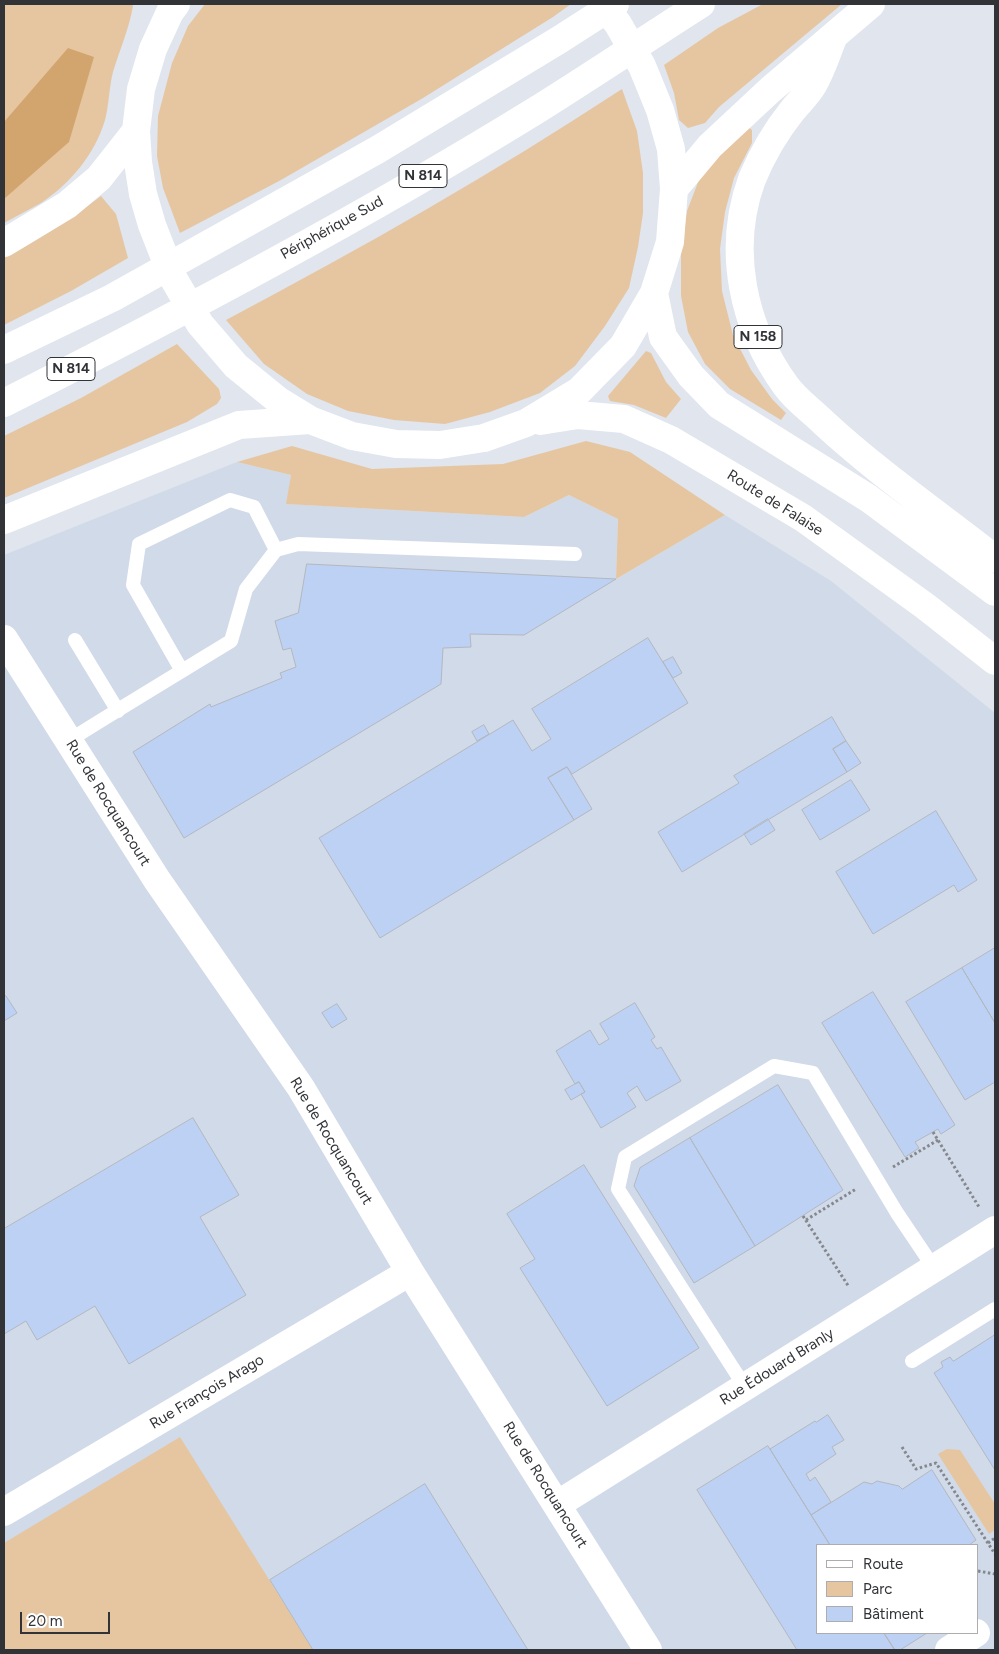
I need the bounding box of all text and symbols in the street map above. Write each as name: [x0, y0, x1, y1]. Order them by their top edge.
road number: N 814: [399, 165, 447, 188]
street label: Périphérique Sud: [278, 192, 386, 264]
road number: N 158: [734, 326, 782, 348]
road number: N 814: [47, 358, 95, 380]
street label: Route de Falaise: [724, 466, 826, 540]
street label: Rue de Rocquancourt: [62, 737, 154, 869]
street label: Rue de Rocquancourt: [286, 1074, 376, 1208]
street label: Rue Édouard Branly: [717, 1325, 837, 1409]
street label: Rue François Arago: [147, 1351, 267, 1433]
street label: Rue de Rocquancourt: [499, 1419, 591, 1551]
legend: [816, 1544, 979, 1634]
text: Route: [863, 1555, 903, 1573]
text: Parc: [863, 1580, 892, 1598]
scale bar: [22, 1602, 112, 1634]
text: Bâtiment: [863, 1605, 924, 1623]
text: 20 m: [28, 1612, 62, 1630]

